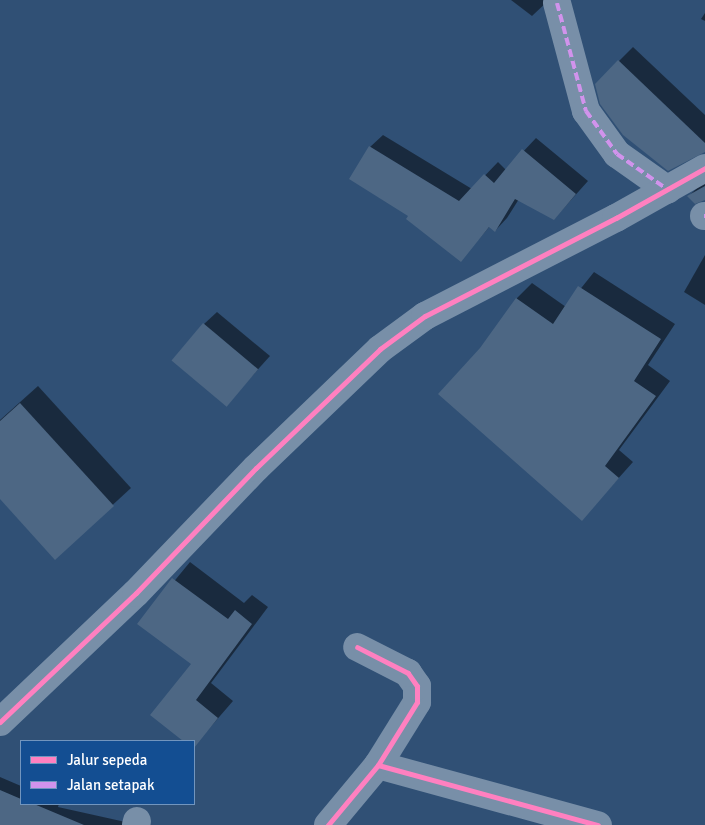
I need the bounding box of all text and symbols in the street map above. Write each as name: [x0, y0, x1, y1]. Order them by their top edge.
legend: [20, 740, 195, 805]
text: Jalur sepeda: [67, 751, 147, 769]
text: Jalan setapak: [67, 776, 154, 794]

